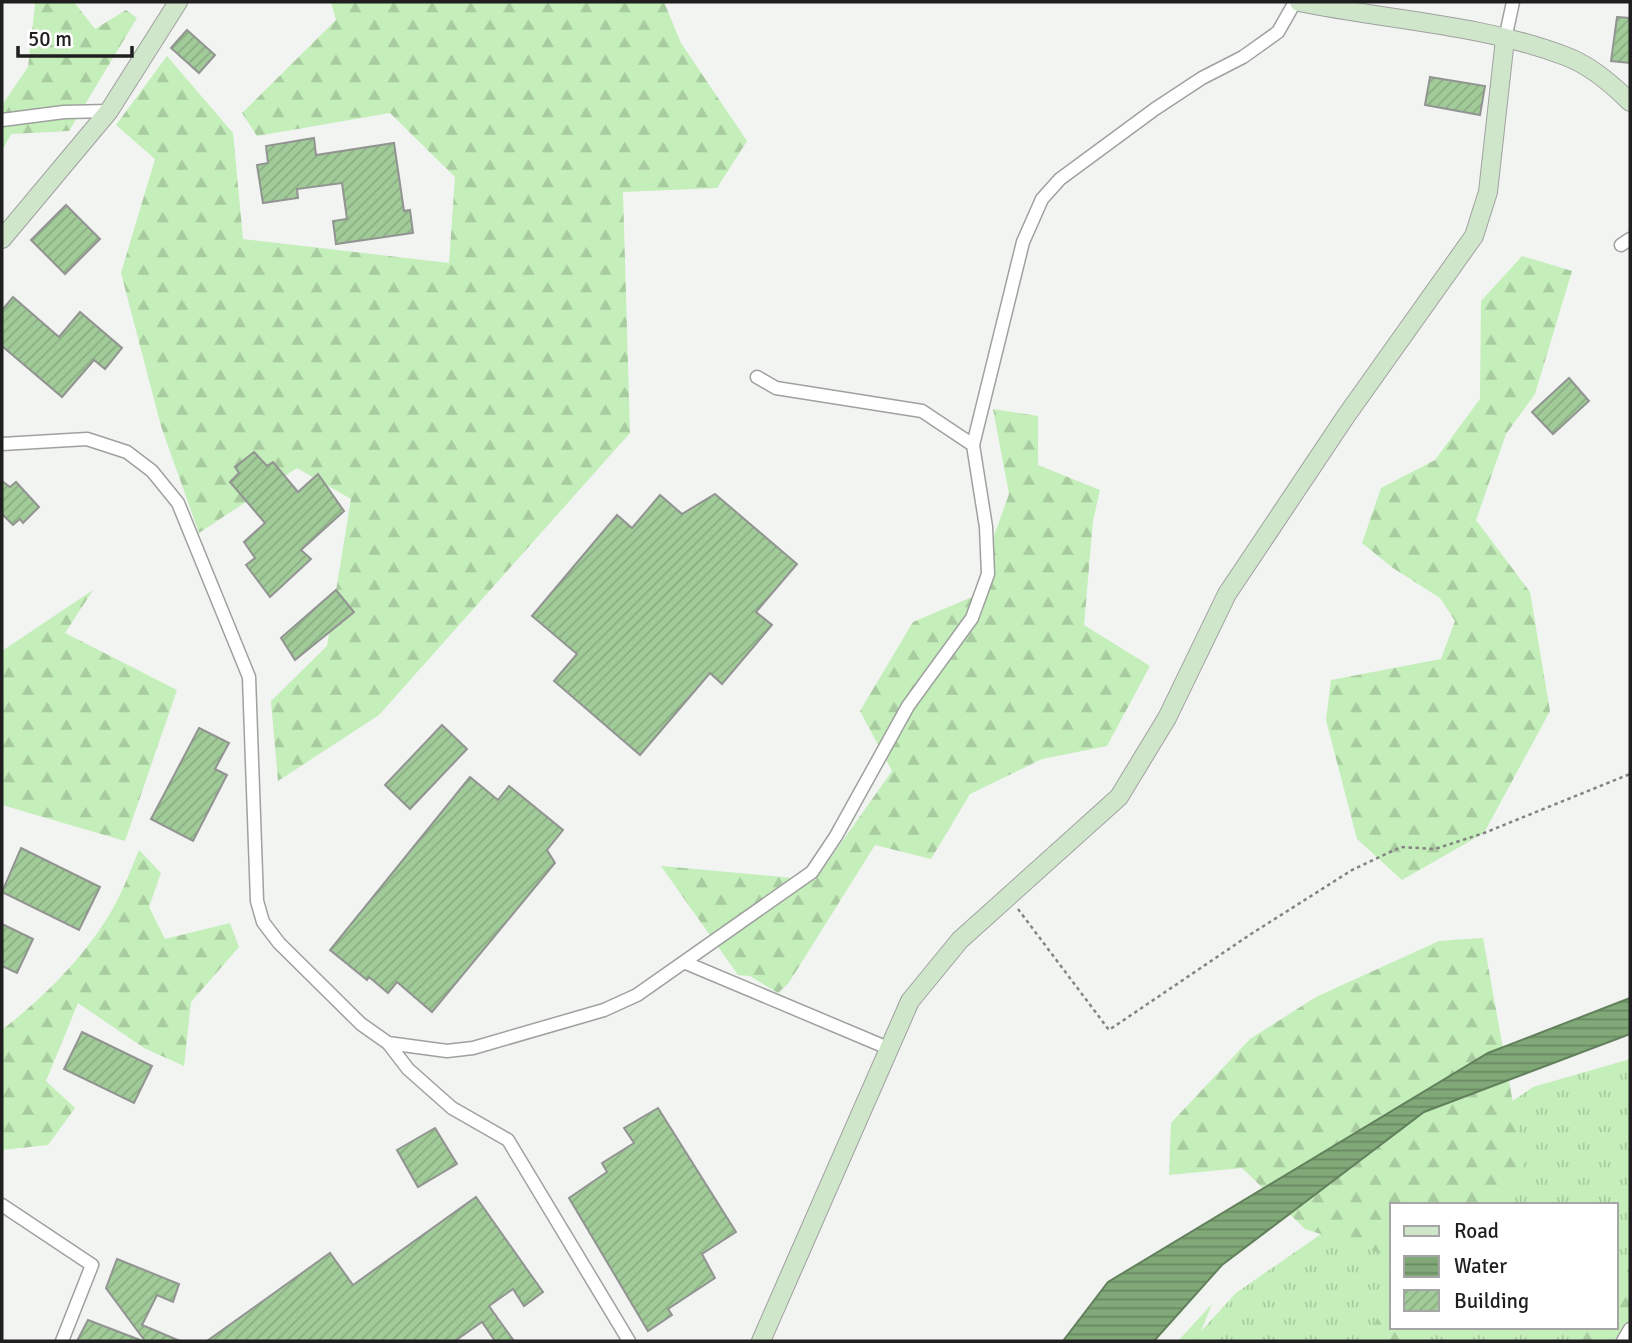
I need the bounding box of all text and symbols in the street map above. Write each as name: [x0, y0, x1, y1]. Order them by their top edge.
scale bar: [18, 14, 131, 58]
text: 50 m: [28, 26, 72, 52]
legend: [1390, 1203, 1618, 1329]
text: Road: [1454, 1218, 1499, 1244]
text: Water: [1454, 1253, 1507, 1279]
text: Building: [1454, 1288, 1529, 1314]

